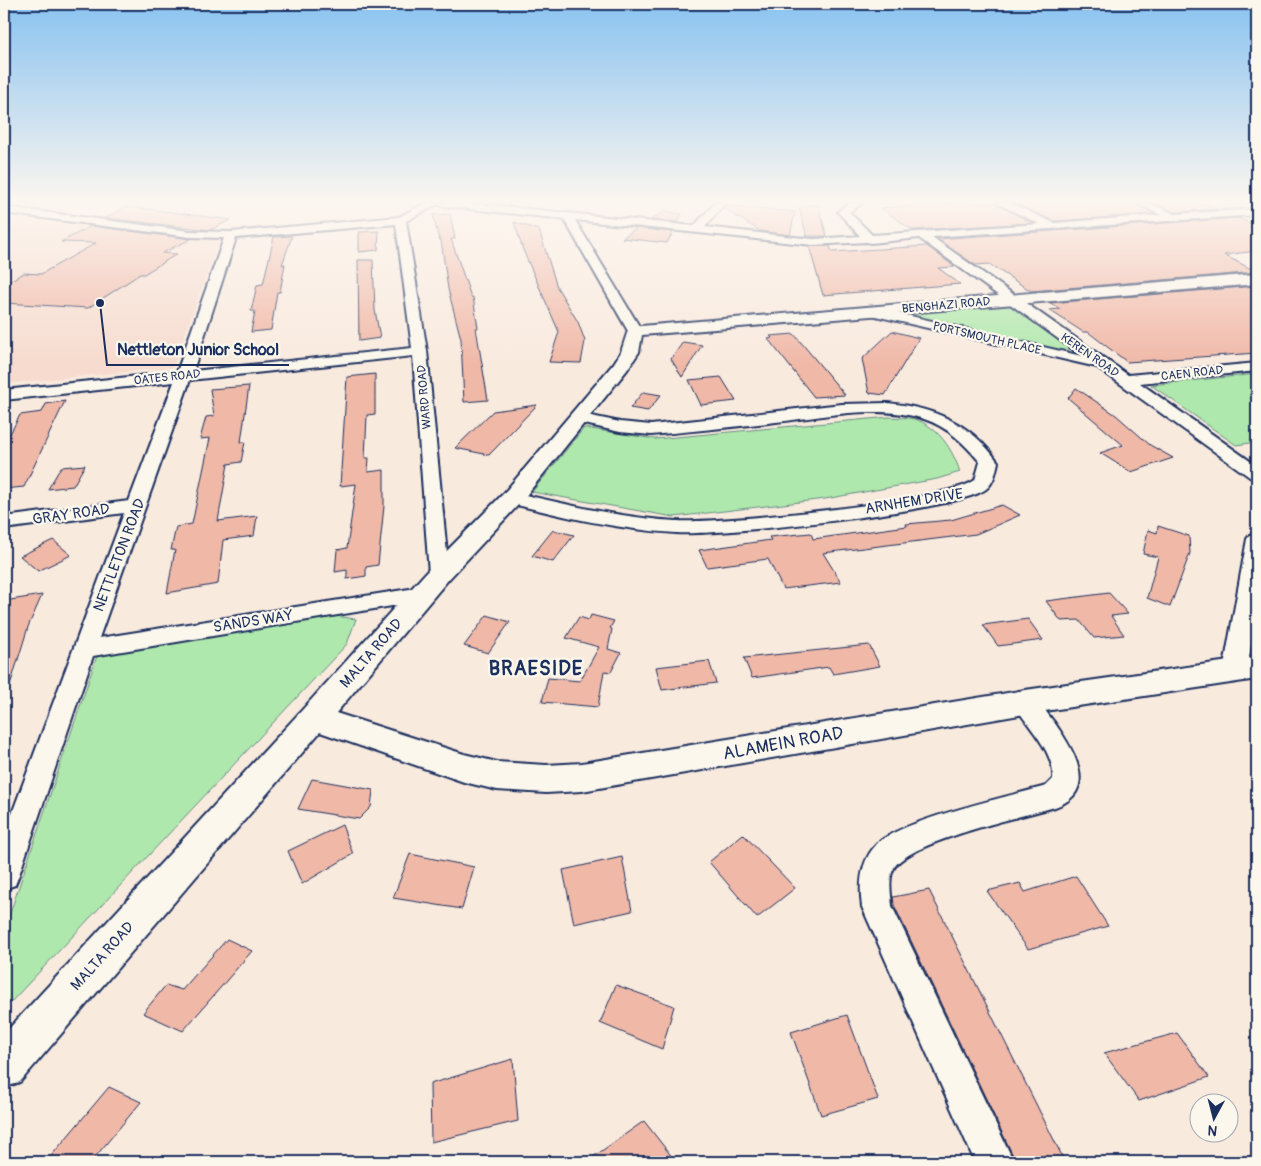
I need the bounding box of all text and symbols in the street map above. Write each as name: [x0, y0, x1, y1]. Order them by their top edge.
street label: BENGHAZI ROAD: [901, 294, 991, 317]
street label: PORTSMOUTH PLACE: [931, 319, 1043, 358]
street label: KEREN ROAD: [1058, 330, 1122, 381]
callout: Nettleton Junior School: [107, 334, 289, 365]
text: Nettleton Junior School: [117, 340, 279, 360]
street label: CAEN ROAD: [1160, 363, 1224, 384]
street label: WARD ROAD: [414, 364, 435, 430]
street label: OATES ROAD: [133, 366, 202, 388]
street label: ARNHEM DRIVE: [864, 484, 965, 519]
street label: NETTLETON ROAD: [89, 496, 150, 614]
street label: GRAY ROAD: [31, 500, 111, 529]
street label: SANDS WAY: [212, 606, 295, 637]
street label: MALTA ROAD: [336, 615, 407, 692]
district label: BRAESIDE: [489, 656, 583, 681]
street label: ALAMEIN ROAD: [721, 722, 845, 765]
street label: MALTA ROAD: [67, 918, 138, 995]
north arrow: [1188, 1094, 1238, 1144]
text: N: [1207, 1121, 1218, 1139]

